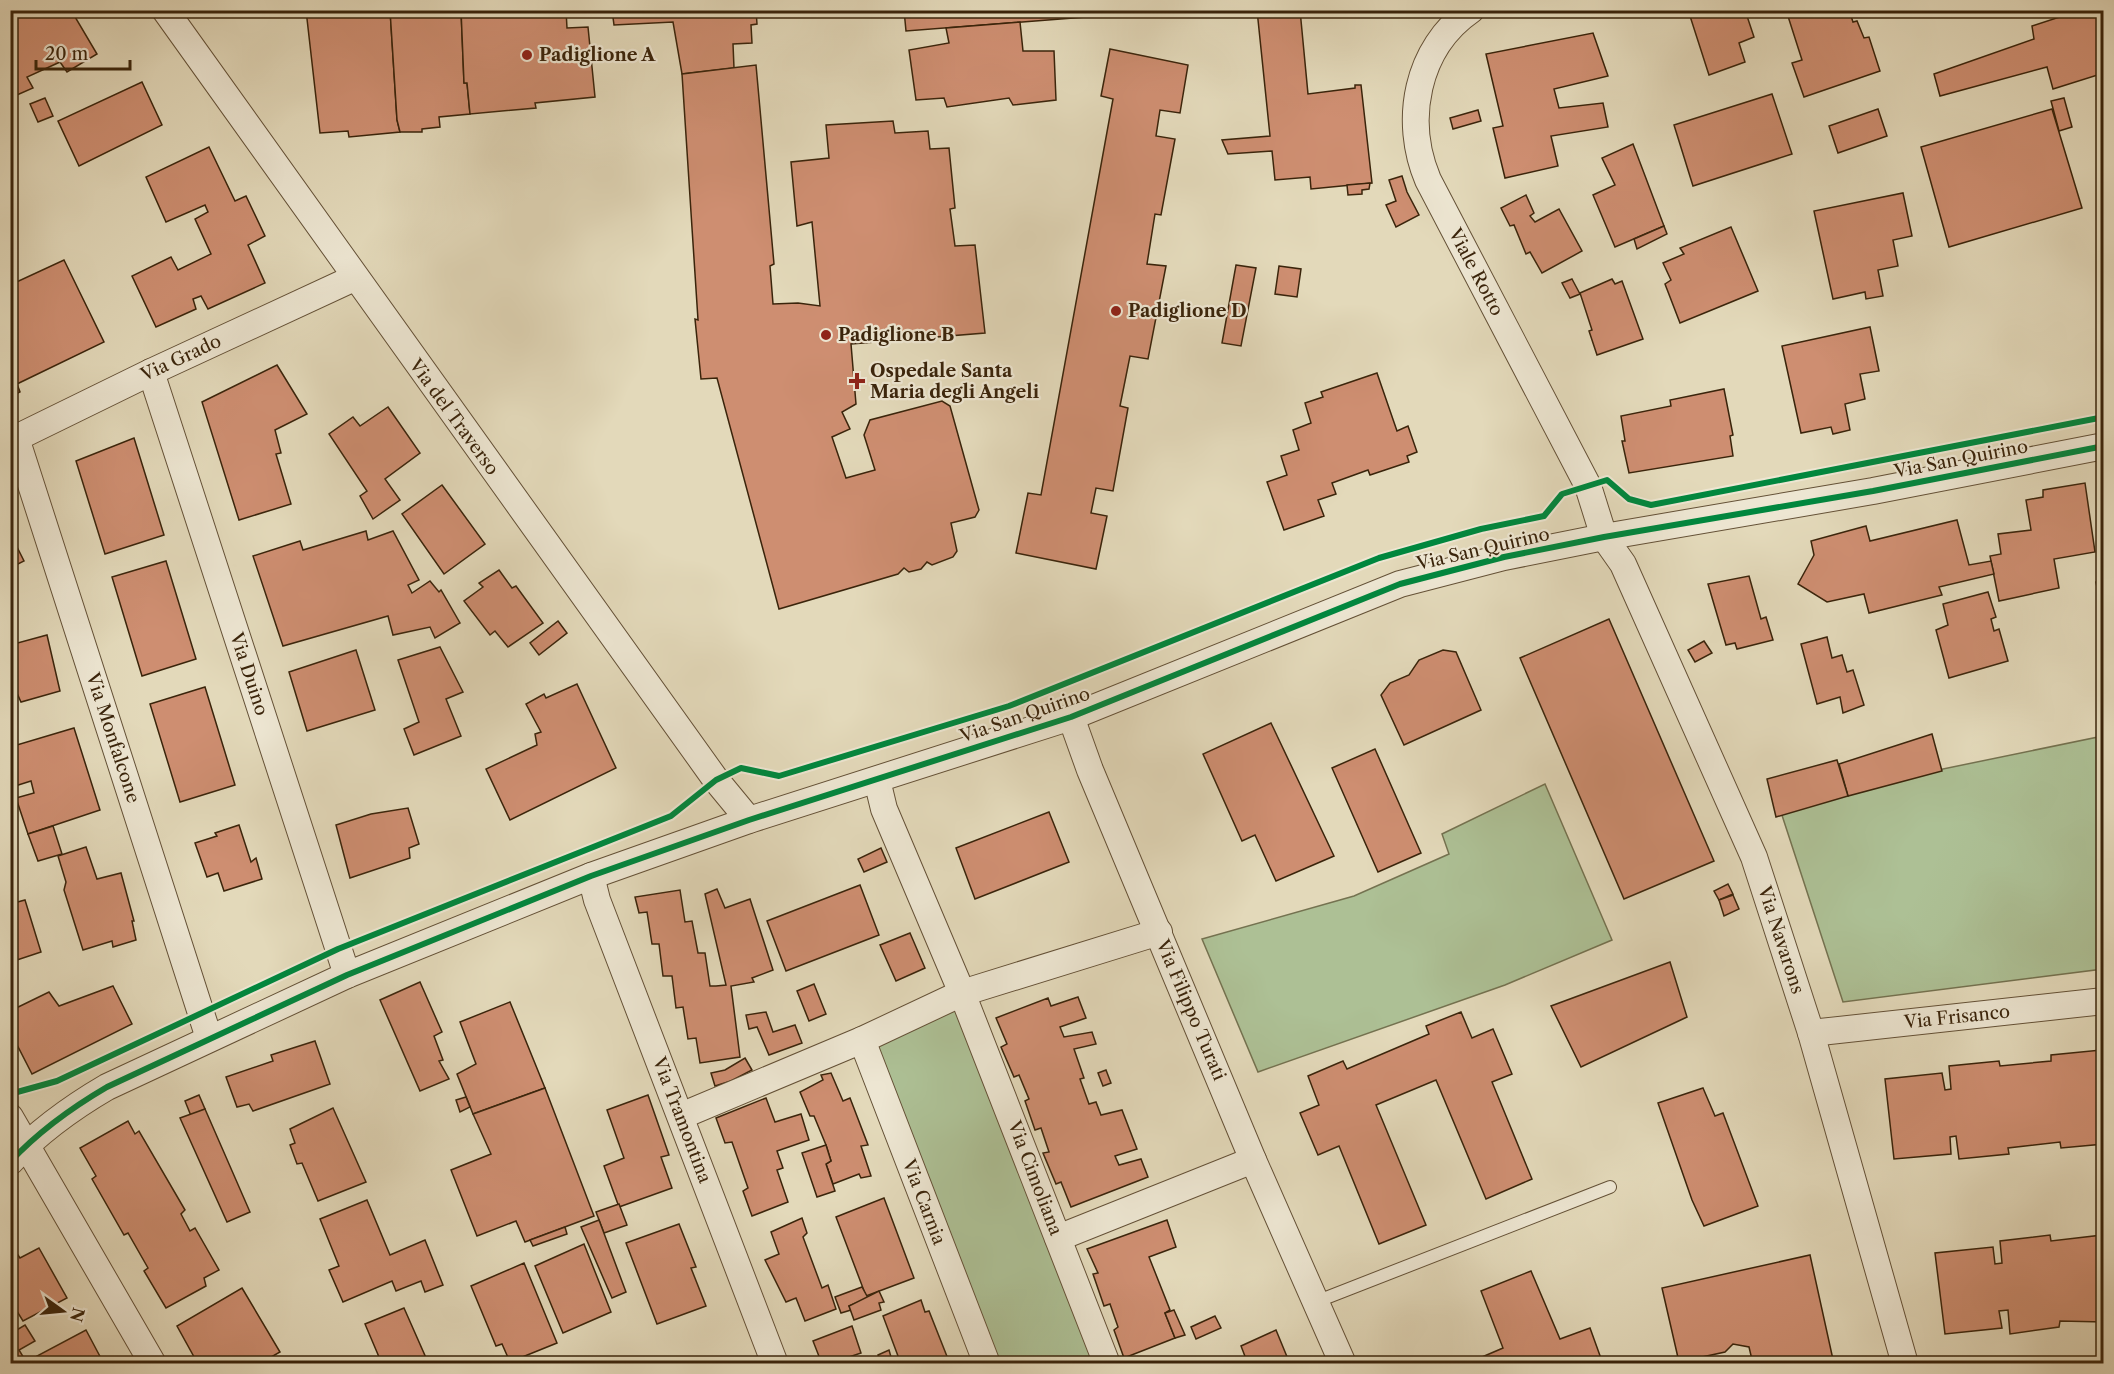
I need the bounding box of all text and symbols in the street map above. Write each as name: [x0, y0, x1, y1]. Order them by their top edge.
scale bar: [36, 33, 130, 71]
text: 20 m: [45, 43, 89, 65]
place label: Padiglione A: [539, 44, 656, 66]
marker: Padiglione A: [520, 48, 534, 62]
street label: Viale Rotto: [1443, 224, 1508, 320]
place label: Padiglione D: [1128, 300, 1247, 322]
marker: Padiglione D: [1109, 304, 1123, 318]
place label: Padiglione B: [838, 324, 954, 346]
marker: Padiglione B: [819, 328, 833, 342]
street label: Via Grado: [136, 330, 225, 387]
street label: Via del Traverso: [404, 354, 503, 479]
place label: Ospedale Santa Maria degli Angeli: [870, 360, 1040, 403]
marker: Ospedale Santa Maria degli Angeli: [848, 372, 866, 390]
street label: Via San Quirino: [1891, 435, 2030, 483]
street label: Via San Quirino: [1413, 523, 1552, 575]
street label: Via Duino: [225, 629, 273, 718]
street label: Via Monfalcone: [81, 669, 144, 806]
street label: Via San Quirino: [956, 683, 1093, 748]
street label: Via Navarons: [1753, 882, 1809, 997]
street label: Via Filippo Turati: [1151, 935, 1231, 1084]
street label: Via Frisanco: [1902, 1001, 2011, 1034]
street label: Via Tramontina: [648, 1053, 716, 1187]
street label: Via Cimoliana: [1003, 1117, 1067, 1239]
street label: Via Carnia: [897, 1155, 951, 1248]
north arrow: [33, 1281, 93, 1341]
text: N: [66, 1306, 89, 1324]

